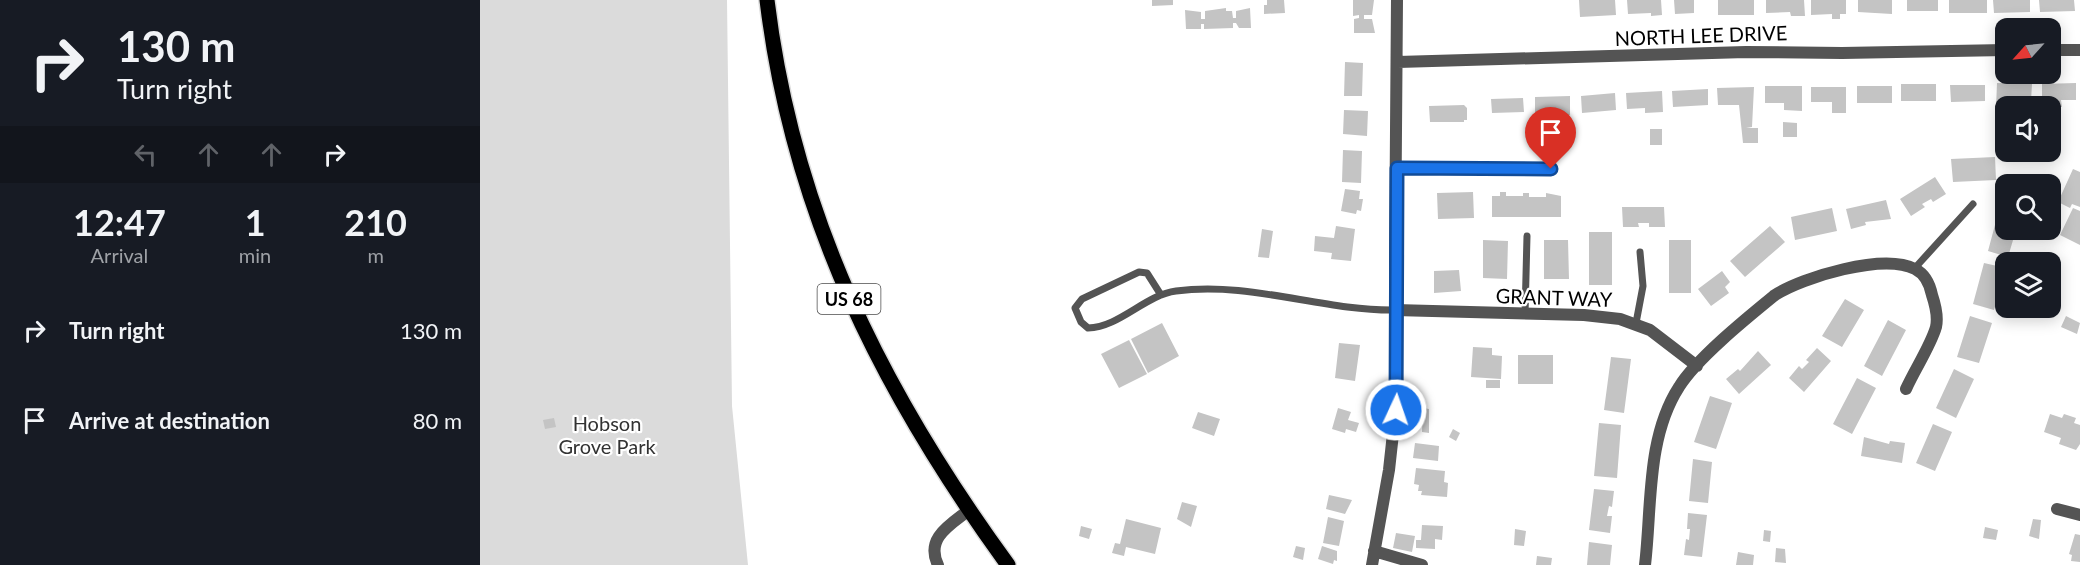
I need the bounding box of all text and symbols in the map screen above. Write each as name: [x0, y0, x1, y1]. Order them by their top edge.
north arrow: [1995, 18, 2061, 84]
map controls: [1995, 18, 2061, 318]
street label: NORTH LEE DRIVE: [1614, 20, 1788, 50]
text: 130 m: [117, 21, 235, 71]
icon: right: [18, 24, 96, 102]
text: Turn right: [117, 72, 232, 105]
button: sound: [1995, 96, 2061, 162]
pin: [1525, 107, 1576, 169]
icon: arrive: [1534, 116, 1567, 149]
icon: left: [129, 138, 162, 171]
icon: ahead: [192, 138, 225, 171]
icon: ahead: [255, 138, 288, 171]
icon: right: [318, 138, 351, 171]
button: search: [1995, 174, 2061, 240]
text: 12:47: [73, 200, 166, 244]
text: 1: [245, 200, 266, 244]
text: 210: [344, 200, 407, 244]
text: Arrival: [91, 243, 148, 267]
text: min: [239, 243, 271, 267]
text: m: [367, 243, 384, 267]
button: layers: [1995, 252, 2061, 318]
street label: GRANT WAY: [1495, 283, 1613, 311]
road number: US 68: [818, 284, 880, 314]
icon: right: [18, 314, 51, 347]
text: Turn right: [69, 317, 164, 344]
text: 130 m: [400, 317, 462, 344]
position arrow: [1364, 378, 1428, 442]
icon: arrive: [18, 404, 51, 437]
text: Arrive at destination: [69, 407, 270, 434]
text: 80 m: [413, 407, 462, 434]
park label: Hobson Grove Park: [558, 411, 656, 458]

